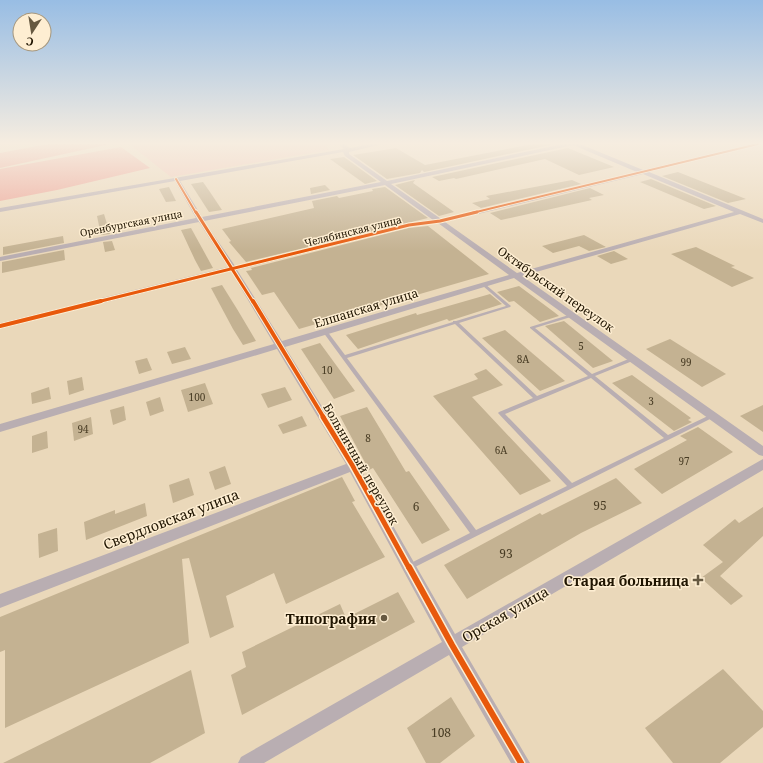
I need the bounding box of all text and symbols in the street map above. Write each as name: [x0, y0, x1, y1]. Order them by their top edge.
north arrow: [12, 12, 52, 52]
text: С: [25, 34, 35, 50]
street label: Оренбургская улица: [79, 206, 184, 240]
street label: Челябинская улица: [303, 212, 403, 250]
street label: Октябрьский переулок: [494, 242, 619, 336]
street label: Елшанская улица: [312, 284, 420, 332]
house number: 5: [578, 339, 584, 353]
house number: 8А: [517, 352, 530, 366]
house number: 99: [680, 355, 692, 369]
house number: 10: [321, 363, 333, 377]
house number: 100: [189, 390, 206, 404]
house number: 3: [648, 394, 654, 408]
street label: Больничный переулок: [319, 400, 403, 529]
house number: 94: [77, 422, 89, 436]
house number: 8: [365, 431, 371, 445]
house number: 6А: [495, 443, 508, 457]
house number: 97: [678, 454, 690, 468]
street label: Свердловская улица: [100, 484, 242, 554]
house number: 95: [593, 497, 607, 514]
house number: 6: [413, 498, 420, 515]
house number: 93: [499, 545, 513, 562]
place label: Старая больница: [564, 571, 689, 590]
marker: Старая больница: [692, 574, 704, 586]
street label: Орская улица: [458, 581, 552, 647]
place label: Типография: [286, 609, 376, 628]
marker: Типография: [379, 613, 389, 623]
house number: 108: [431, 724, 451, 741]

